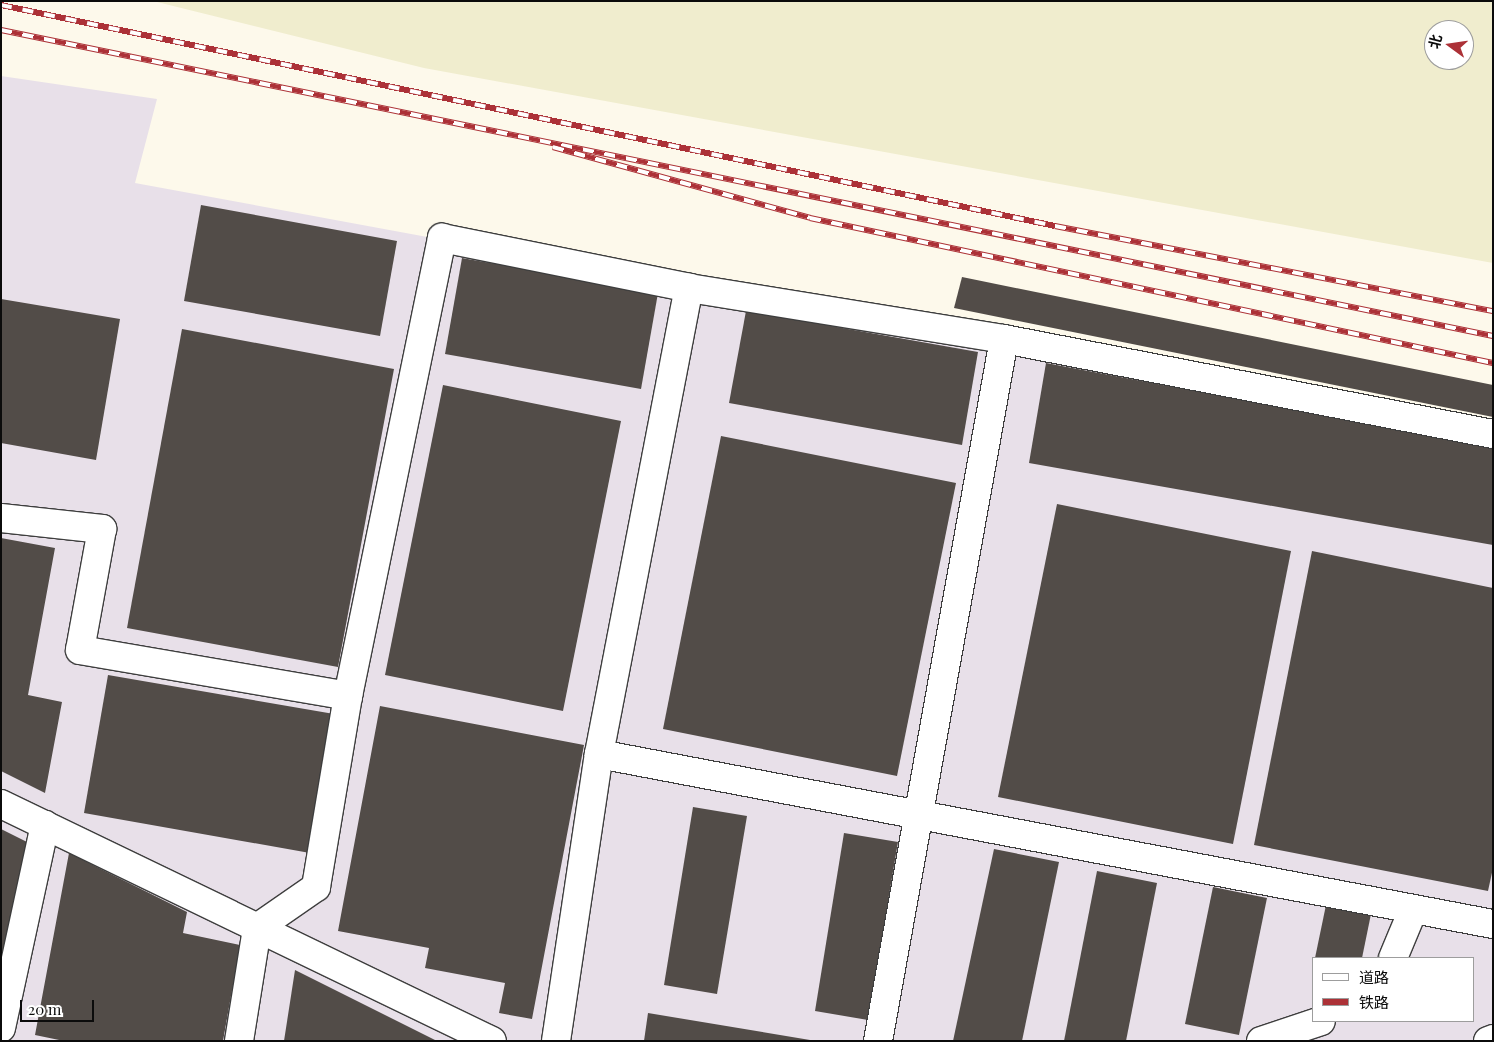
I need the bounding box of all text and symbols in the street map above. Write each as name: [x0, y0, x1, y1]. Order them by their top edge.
north arrow: [1424, 20, 1474, 70]
text: 北: [1424, 32, 1446, 51]
legend: [1312, 957, 1474, 1022]
text: 道路: [1359, 967, 1389, 987]
scale bar: [22, 990, 96, 1022]
text: 铁路: [1359, 992, 1389, 1012]
text: 20 m: [28, 999, 61, 1019]

